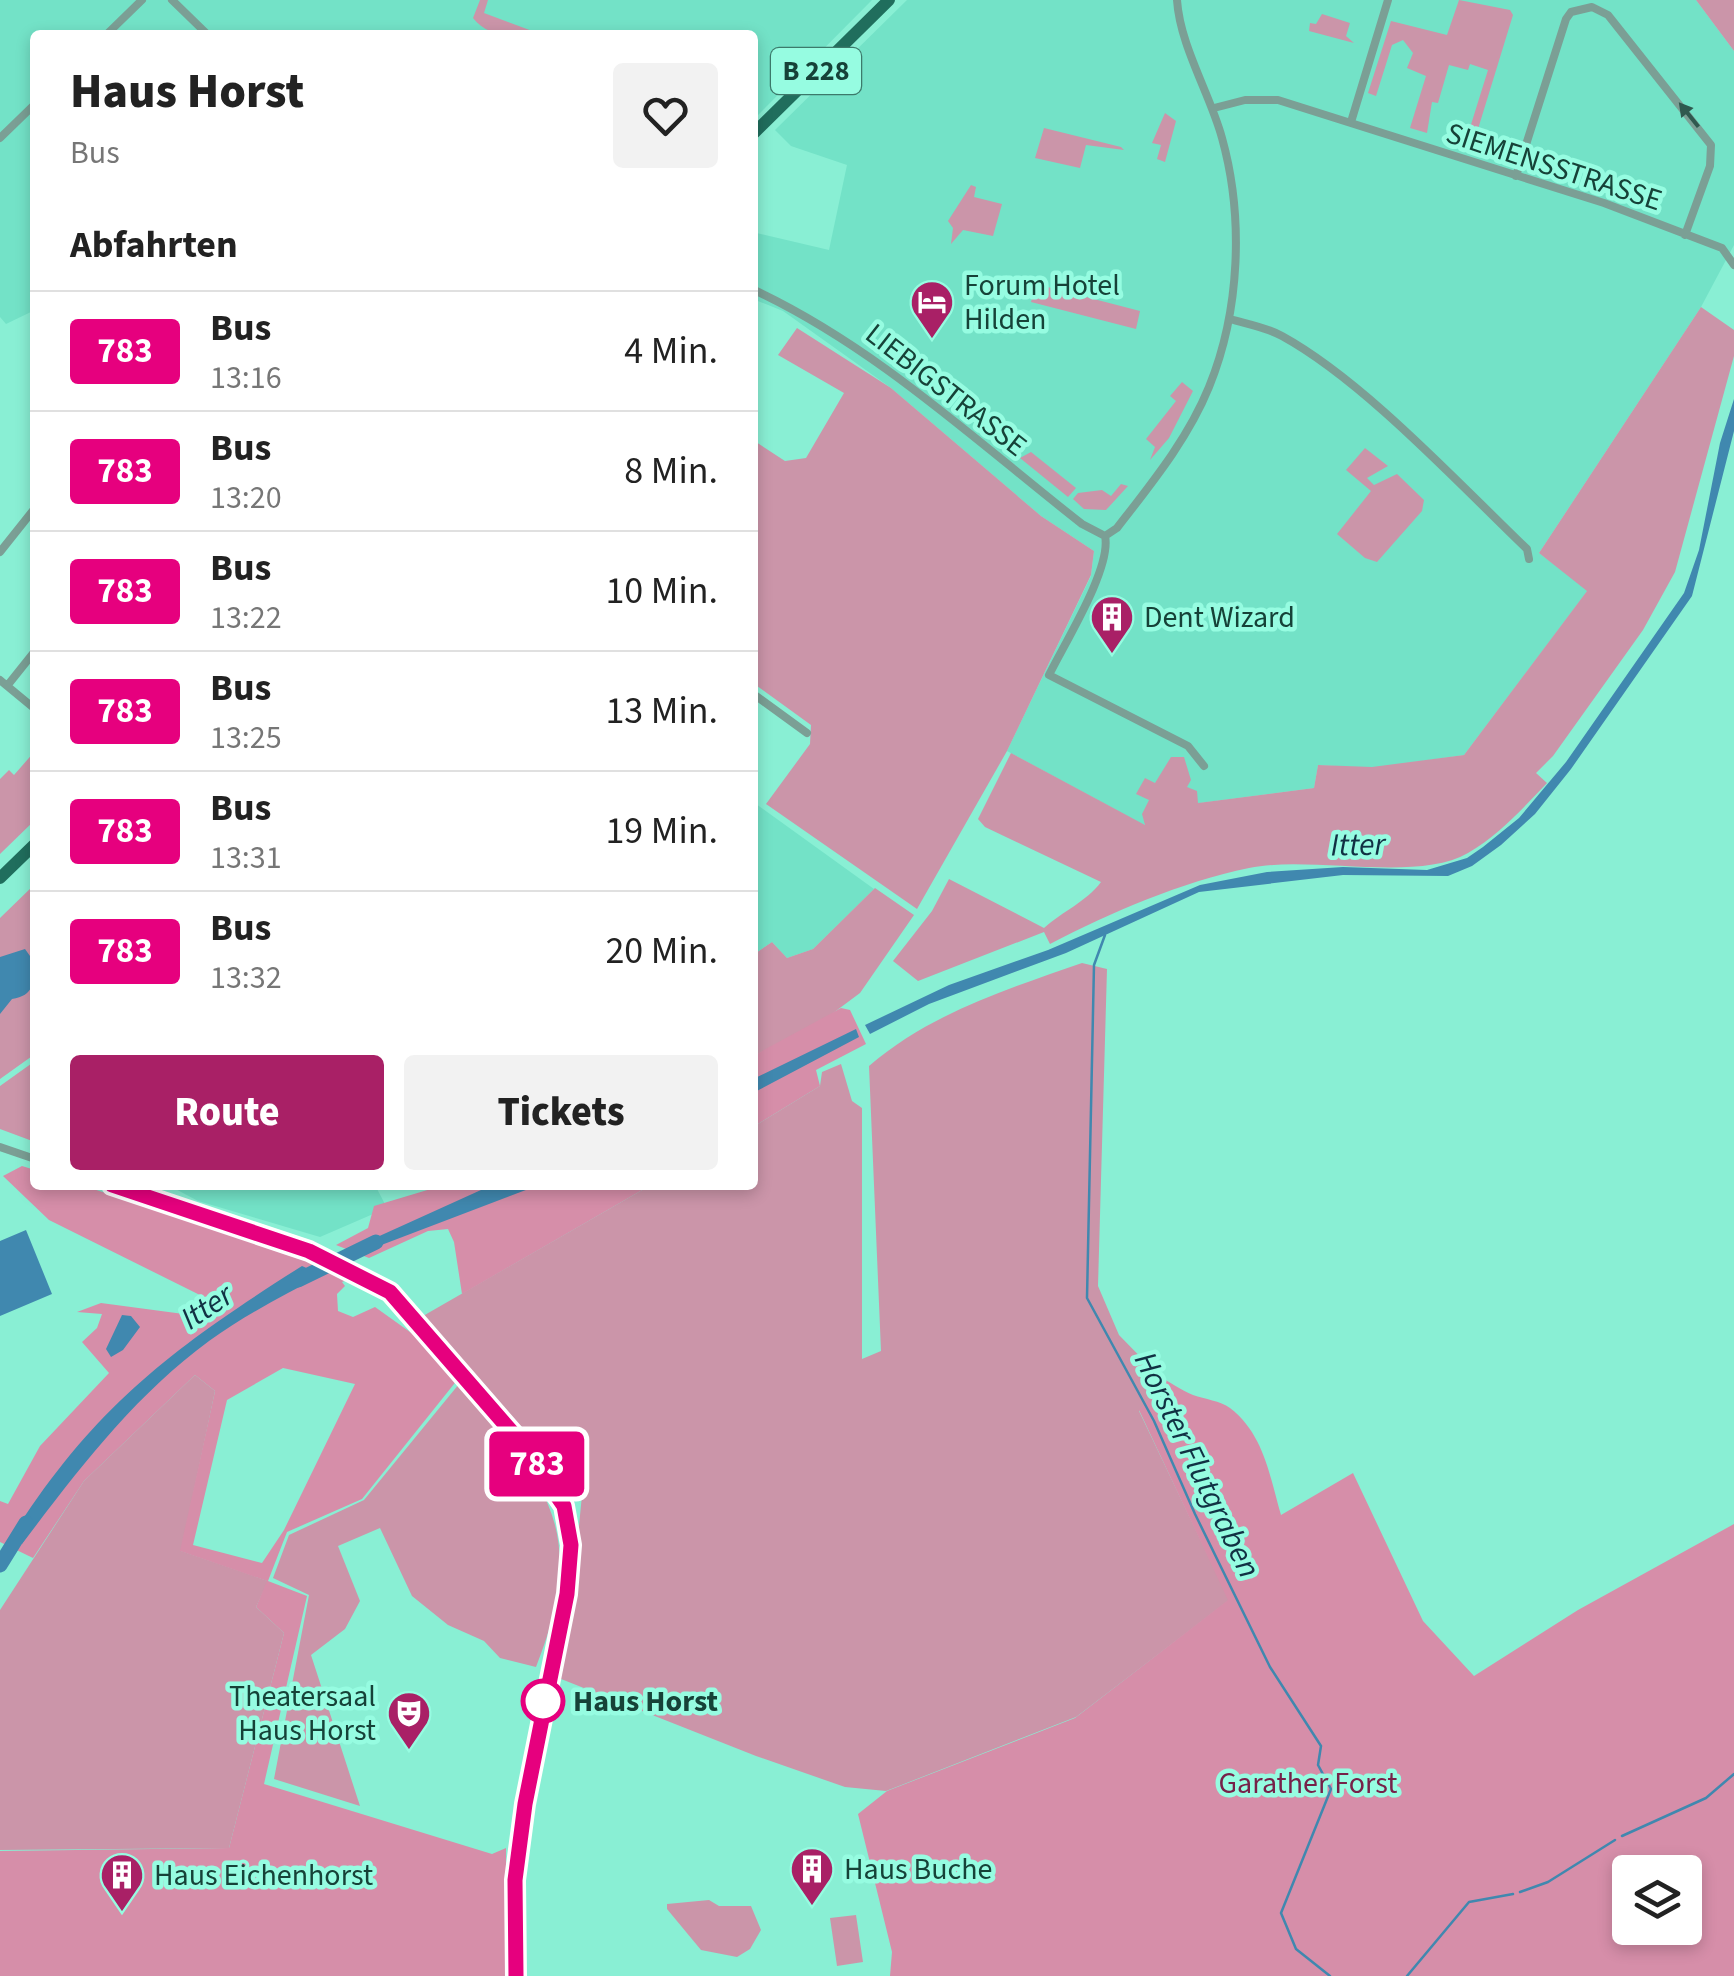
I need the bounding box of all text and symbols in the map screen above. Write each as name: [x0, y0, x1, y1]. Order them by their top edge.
road number: B 228: [771, 48, 861, 94]
text: Haus Horst: [70, 58, 304, 126]
button: heart: [613, 63, 718, 168]
one-way arrow: [1679, 102, 1700, 127]
street label: SIEMENSSTRASSE: [1441, 112, 1667, 222]
text: Bus: [70, 130, 120, 176]
text: Abfahrten: [70, 218, 238, 272]
place label: Forum Hotel Hilden: [964, 264, 1120, 341]
hotel icon: Forum Hotel Hilden: [909, 279, 955, 340]
text: Bus: [210, 301, 271, 355]
street label: LIEBIGSTRASSE: [856, 313, 1036, 467]
text: 4 Min.: [624, 324, 718, 378]
text: 783: [97, 326, 153, 376]
text: 13:16: [210, 355, 282, 401]
text: Bus: [210, 421, 271, 475]
text: 8 Min.: [624, 444, 718, 498]
text: 783: [97, 446, 153, 496]
text: 13:20: [210, 475, 282, 521]
text: Bus: [210, 541, 271, 595]
text: 10 Min.: [605, 564, 718, 618]
text: 783: [97, 566, 153, 616]
building icon: Dent Wizard: [1089, 594, 1135, 655]
text: 13:22: [210, 595, 282, 641]
place label: Dent Wizard: [1144, 596, 1295, 639]
text: Bus: [210, 661, 271, 715]
text: 13 Min.: [605, 684, 718, 738]
text: 783: [97, 686, 153, 736]
text: 13:25: [210, 715, 282, 761]
text: Bus: [210, 781, 271, 835]
text: 19 Min.: [605, 804, 718, 858]
text: 783: [97, 806, 153, 856]
water label: Itter: [1330, 821, 1388, 868]
text: 13:31: [210, 835, 282, 881]
text: Bus: [210, 901, 271, 955]
text: 20 Min.: [605, 924, 718, 978]
text: 783: [97, 926, 153, 976]
text: 13:32: [210, 955, 282, 1001]
button: Route: [70, 1055, 384, 1170]
button: Tickets: [404, 1055, 718, 1170]
water label: Itter: [171, 1272, 244, 1341]
water label: Horster Flutgraben: [1122, 1344, 1272, 1586]
line badge: 783: [480, 1432, 594, 1496]
text: 783: [509, 1439, 565, 1489]
place label: Theatersaal Haus Horst: [229, 1675, 376, 1752]
marker: Haus Horst: [522, 1680, 564, 1722]
place label: Haus Horst: [573, 1680, 719, 1723]
theatre icon: Theatersaal Haus Horst: [386, 1690, 432, 1751]
park label: Garather Forst: [1219, 1762, 1397, 1805]
building icon: Haus Buche: [789, 1846, 835, 1907]
place label: Haus Buche: [844, 1848, 992, 1891]
building icon: Haus Eichenhorst: [99, 1852, 145, 1913]
place label: Haus Eichenhorst: [154, 1854, 373, 1897]
map controls: [1612, 1855, 1702, 1945]
button: layers: [1612, 1855, 1702, 1945]

